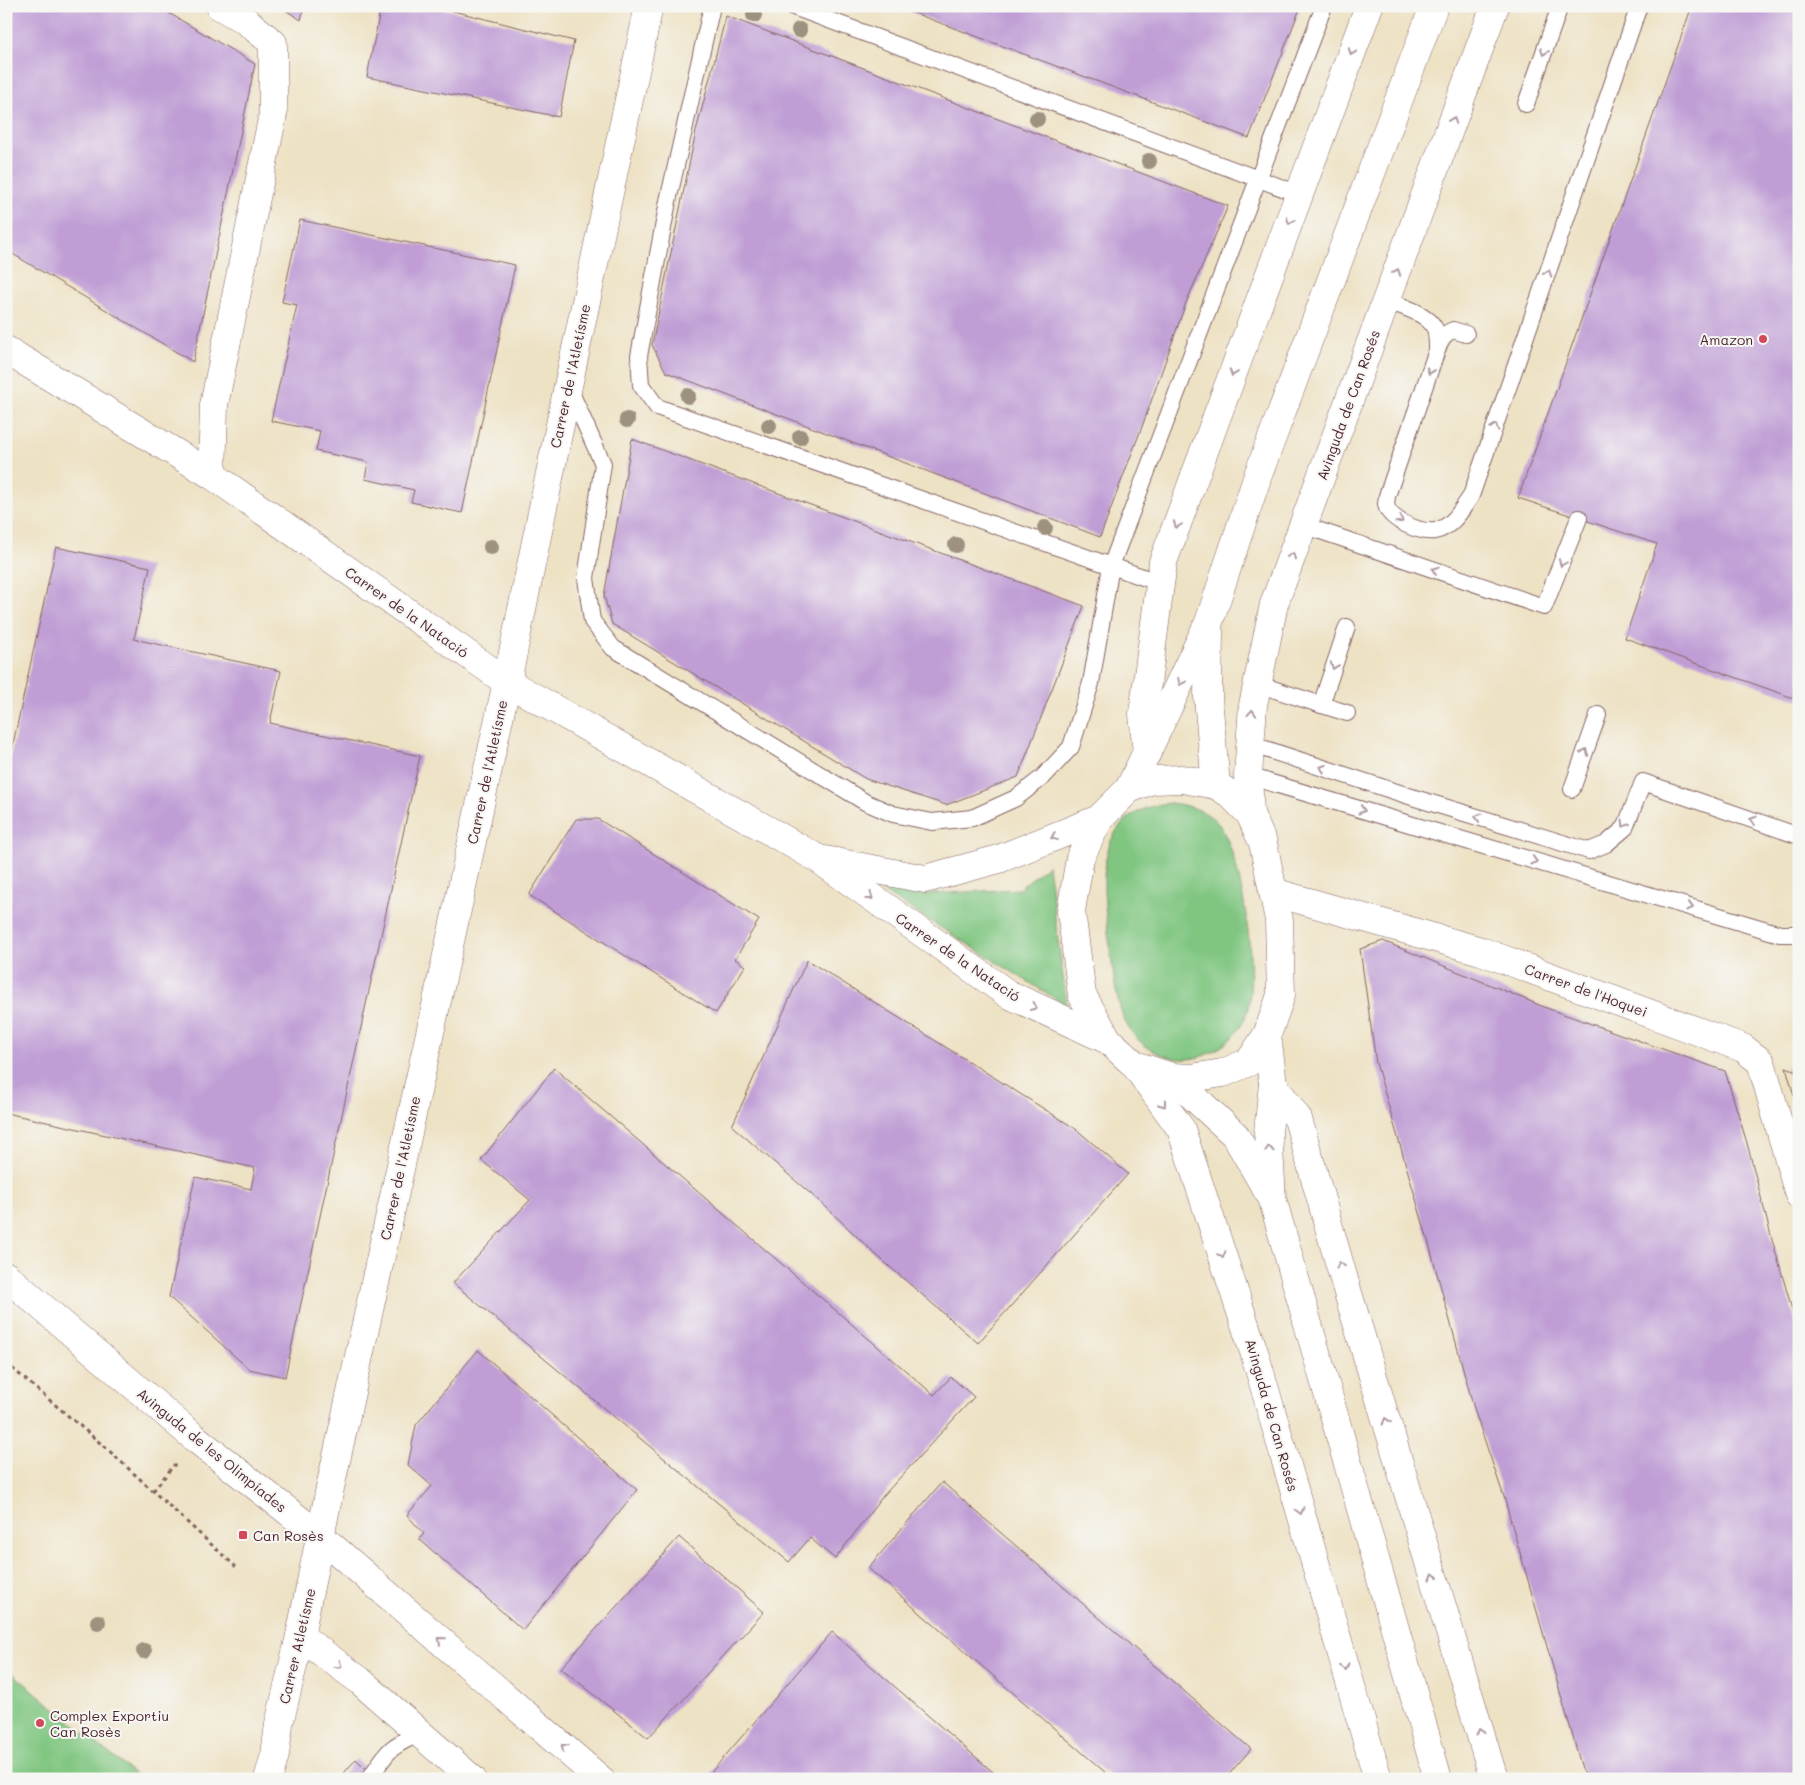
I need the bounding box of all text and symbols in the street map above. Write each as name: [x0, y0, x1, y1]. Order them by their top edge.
one-way arrow: [1348, 47, 1358, 56]
one-way arrow: [1540, 48, 1550, 56]
one-way arrow: [1447, 116, 1457, 125]
one-way arrow: [1286, 216, 1296, 224]
one-way arrow: [1391, 268, 1401, 277]
one-way arrow: [1542, 269, 1552, 278]
street label: Carrer de l'Atletísme: [545, 302, 595, 450]
street label: Avinguda de Can Rosés: [1312, 327, 1384, 483]
place label: Amazon: [1700, 330, 1753, 349]
marker: Amazon: [1757, 333, 1769, 345]
one-way arrow: [1426, 366, 1436, 375]
one-way arrow: [1229, 368, 1239, 377]
one-way arrow: [1489, 423, 1499, 432]
one-way arrow: [1395, 514, 1404, 524]
one-way arrow: [1173, 521, 1183, 529]
one-way arrow: [1286, 552, 1296, 561]
one-way arrow: [1557, 558, 1568, 567]
street label: Carrer de la Natació: [342, 562, 472, 662]
one-way arrow: [1431, 566, 1440, 576]
one-way arrow: [1330, 661, 1340, 669]
one-way arrow: [1176, 677, 1187, 686]
street label: Carrer de l'Atletísme: [462, 698, 512, 846]
one-way arrow: [1246, 709, 1257, 717]
one-way arrow: [1579, 748, 1589, 757]
one-way arrow: [1319, 763, 1327, 773]
one-way arrow: [1357, 804, 1365, 814]
one-way arrow: [1474, 812, 1482, 822]
one-way arrow: [1749, 816, 1757, 826]
one-way arrow: [1621, 819, 1631, 828]
one-way arrow: [1050, 831, 1059, 841]
one-way arrow: [1530, 855, 1538, 865]
one-way arrow: [864, 891, 874, 900]
one-way arrow: [1686, 902, 1694, 912]
street label: Carrer de la Natació: [892, 908, 1024, 1006]
street label: Carrer de l'Hoquei: [1522, 959, 1650, 1021]
one-way arrow: [1029, 1000, 1038, 1011]
street label: Carrer de l'Atletísme: [375, 1094, 425, 1242]
one-way arrow: [1157, 1098, 1166, 1108]
one-way arrow: [1263, 1145, 1274, 1153]
one-way arrow: [1216, 1250, 1226, 1258]
one-way arrow: [1335, 1261, 1346, 1269]
street label: Avinguda de Can Rosés: [1241, 1336, 1303, 1494]
street label: Avinguda de les Olimpíades: [133, 1384, 291, 1516]
one-way arrow: [1382, 1417, 1392, 1425]
one-way arrow: [1294, 1506, 1304, 1514]
place label: Can Rosès: [253, 1526, 324, 1545]
marker: Can Rosès: [237, 1529, 249, 1541]
one-way arrow: [1429, 1573, 1439, 1581]
street label: Carrer Atletísme: [274, 1586, 320, 1706]
one-way arrow: [438, 1637, 447, 1646]
one-way arrow: [333, 1659, 343, 1668]
one-way arrow: [1339, 1662, 1350, 1671]
place label: Complex Exportiu Can Rosès: [50, 1706, 169, 1741]
marker: Complex Exportiu Can Rosès: [34, 1717, 46, 1729]
one-way arrow: [1475, 1728, 1485, 1737]
one-way arrow: [560, 1743, 569, 1752]

